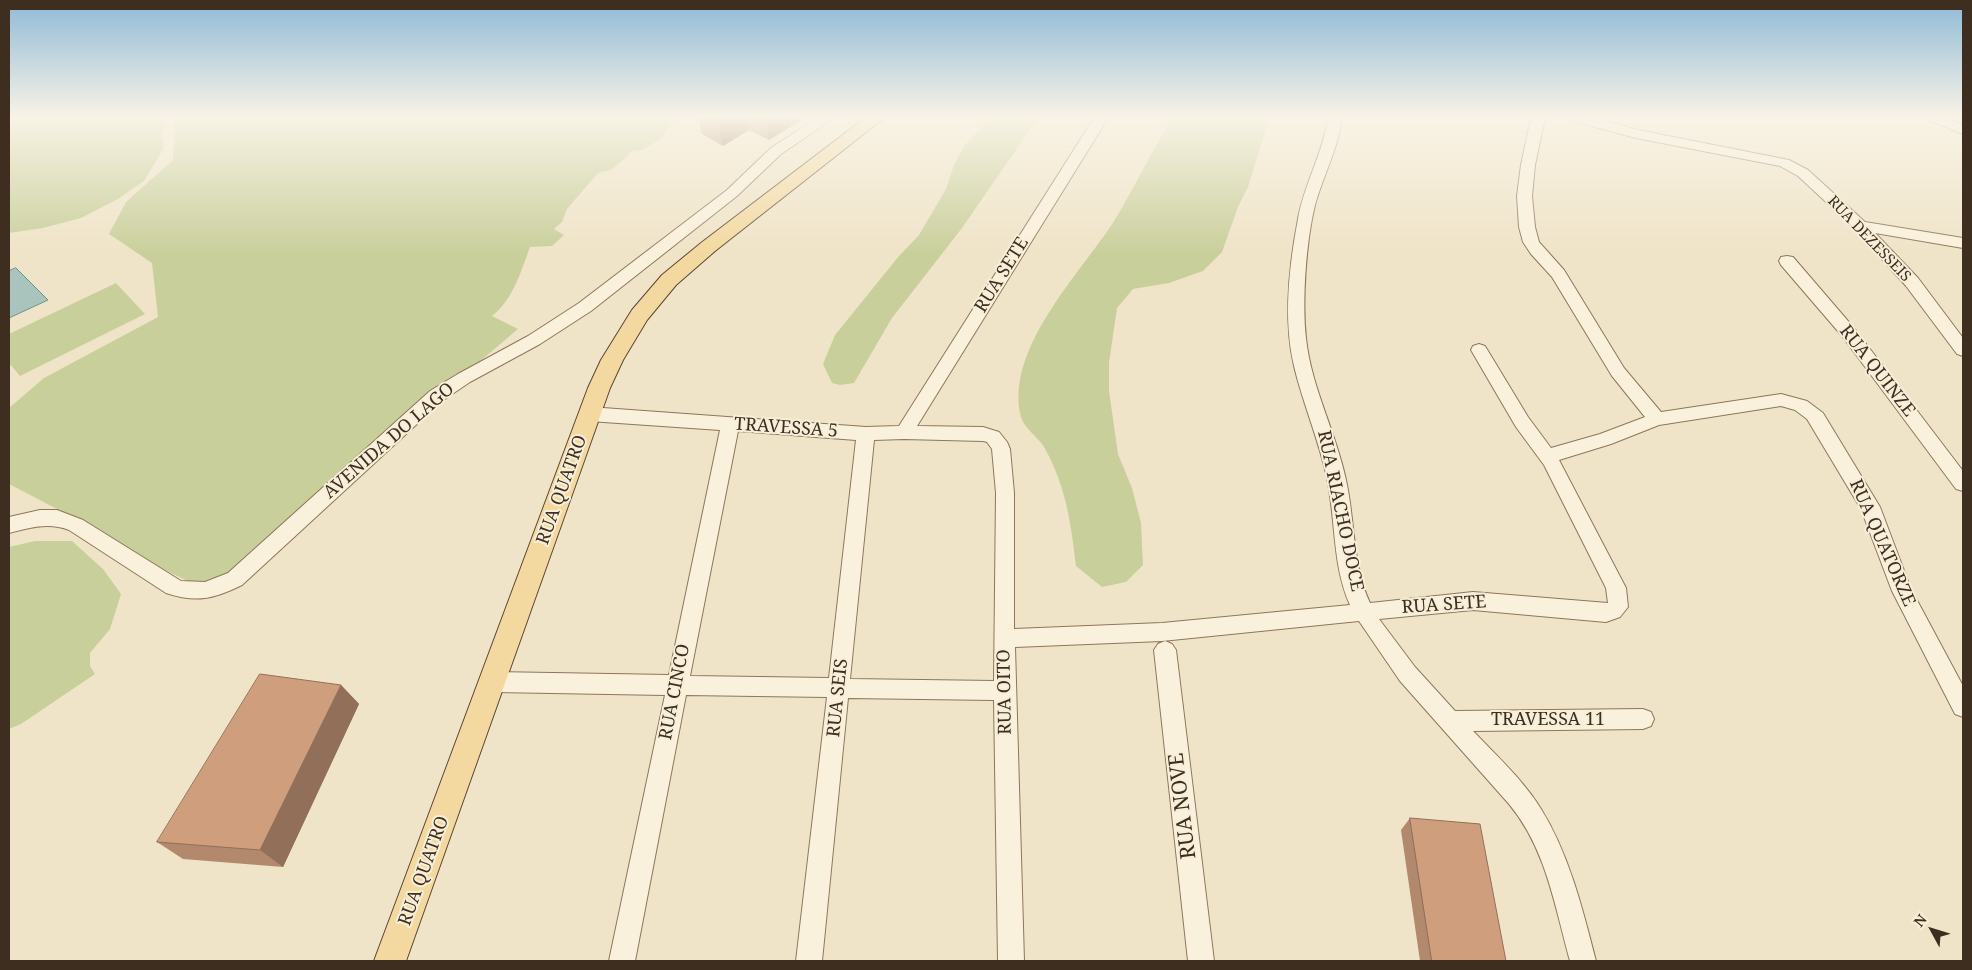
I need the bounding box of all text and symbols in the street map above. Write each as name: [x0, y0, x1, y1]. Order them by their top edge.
street label: RUA DEZESSEIS: [1823, 192, 1915, 286]
street label: RUA SETE: [970, 233, 1034, 317]
street label: RUA QUINZE: [1835, 321, 1919, 421]
street label: AVENIDA DO LAGO: [319, 378, 459, 504]
street label: TRAVESSA 5: [733, 414, 839, 442]
street label: RUA RIACHO DOCE: [1312, 428, 1368, 594]
street label: RUA QUATRO: [532, 432, 592, 548]
street label: RUA QUATORZE: [1844, 476, 1920, 610]
street label: RUA SETE: [1401, 591, 1487, 619]
street label: RUA CINCO: [655, 642, 695, 742]
street label: RUA OITO: [993, 649, 1017, 735]
street label: RUA SEIS: [823, 658, 853, 738]
street label: TRAVESSA 11: [1491, 709, 1605, 731]
street label: RUA NOVE: [1164, 751, 1202, 861]
street label: RUA QUATRO: [394, 813, 454, 929]
north arrow: [1907, 905, 1957, 955]
text: N: [1909, 910, 1931, 931]

